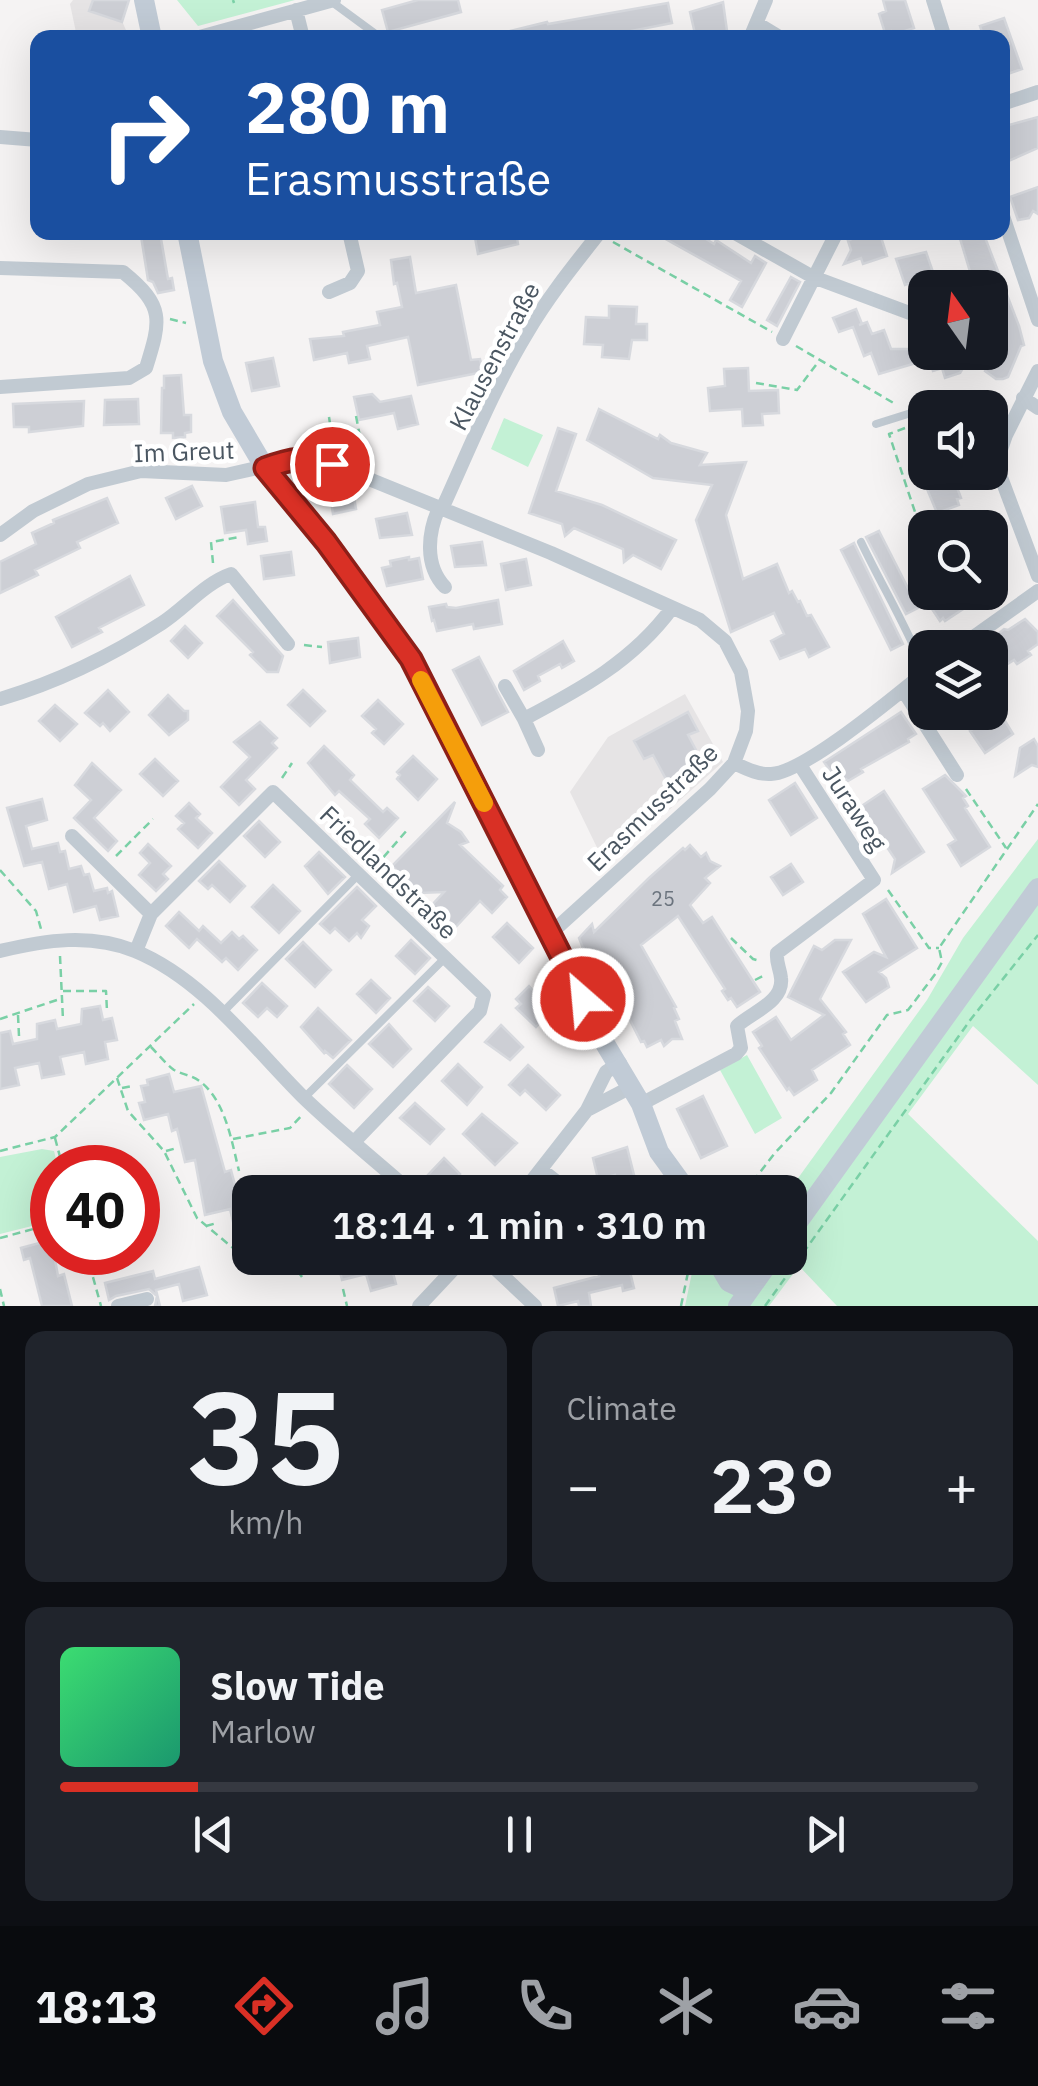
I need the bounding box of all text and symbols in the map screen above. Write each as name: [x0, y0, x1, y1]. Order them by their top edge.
text: 280 m: [245, 61, 450, 152]
icon: right: [80, 70, 210, 200]
text: Erasmusstraße: [245, 149, 551, 207]
north arrow: [908, 270, 1008, 370]
map controls: [908, 270, 1008, 730]
street label: Klausenstraße: [441, 276, 547, 436]
button: sound: [908, 390, 1008, 490]
pin: [290, 422, 375, 507]
street label: Im Greut: [133, 433, 235, 469]
icon: arrive: [305, 437, 360, 492]
button: search: [908, 510, 1008, 610]
button: layers: [908, 630, 1008, 730]
street label: Erasmusstraße: [579, 736, 725, 878]
street label: Juraweg: [815, 759, 895, 857]
street label: Friedlandstraße: [313, 798, 465, 946]
house number: 25: [651, 885, 675, 912]
position arrow: [531, 947, 635, 1051]
speed limit sign: 40: [30, 1145, 160, 1275]
text: 18:14 · 1 min · 310 m: [332, 1200, 707, 1249]
text: 35: [188, 1351, 344, 1520]
text: Climate: [567, 1387, 677, 1429]
text: 23°: [710, 1436, 835, 1534]
text: −: [567, 1450, 600, 1521]
text: +: [945, 1450, 978, 1521]
text: km/h: [228, 1501, 303, 1543]
text: Slow Tide: [210, 1661, 385, 1710]
text: Marlow: [210, 1710, 316, 1752]
icon: previous: [186, 1807, 241, 1862]
icon: pause: [492, 1807, 547, 1862]
icon: next: [798, 1807, 853, 1862]
icon: directions: [229, 1971, 299, 2041]
icon: music: [370, 1971, 440, 2041]
icon: phone: [510, 1971, 580, 2041]
icon: climate: [651, 1971, 721, 2041]
icon: car: [792, 1971, 862, 2041]
icon: filters: [933, 1971, 1003, 2041]
text: 18:13: [35, 1977, 158, 2035]

